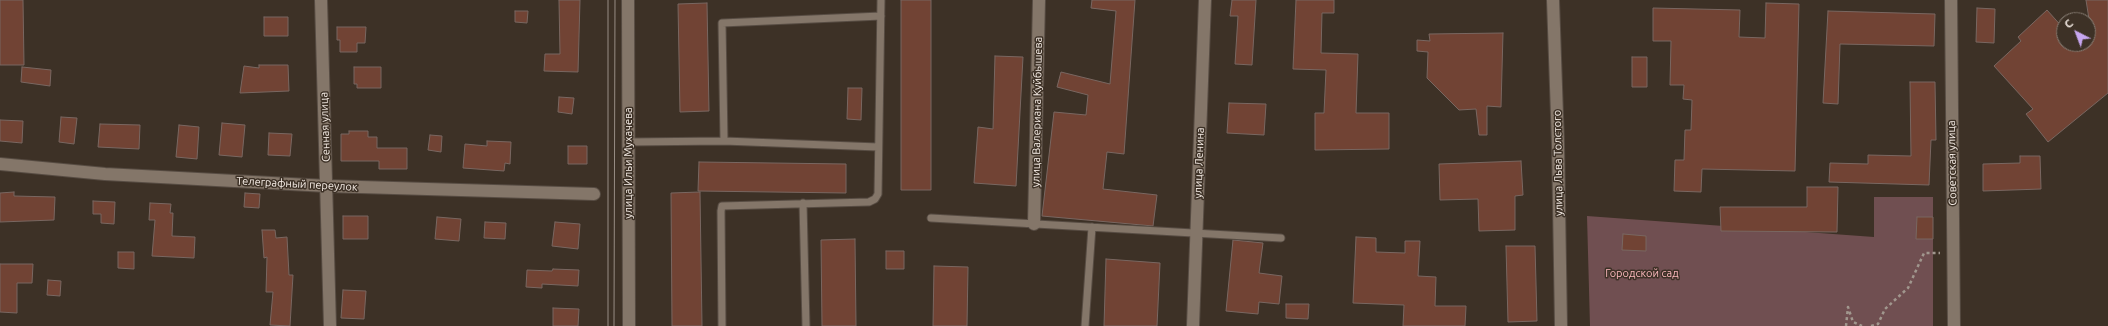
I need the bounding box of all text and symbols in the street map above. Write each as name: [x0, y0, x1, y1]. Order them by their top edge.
north arrow: [2056, 12, 2096, 52]
text: С: [2062, 17, 2075, 31]
street label: улица Валериана Куйбышева: [1029, 37, 1045, 187]
street label: Сенная улица: [317, 92, 333, 162]
street label: улица Ильи Мухачева: [621, 107, 635, 219]
street label: улица Льва Толстого: [1550, 110, 1566, 216]
street label: Советская улица: [1945, 120, 1959, 206]
street label: улица Ленина: [1191, 127, 1207, 199]
street label: Телеграфный переулок: [236, 174, 358, 194]
park label: Городской сад: [1605, 266, 1679, 280]

